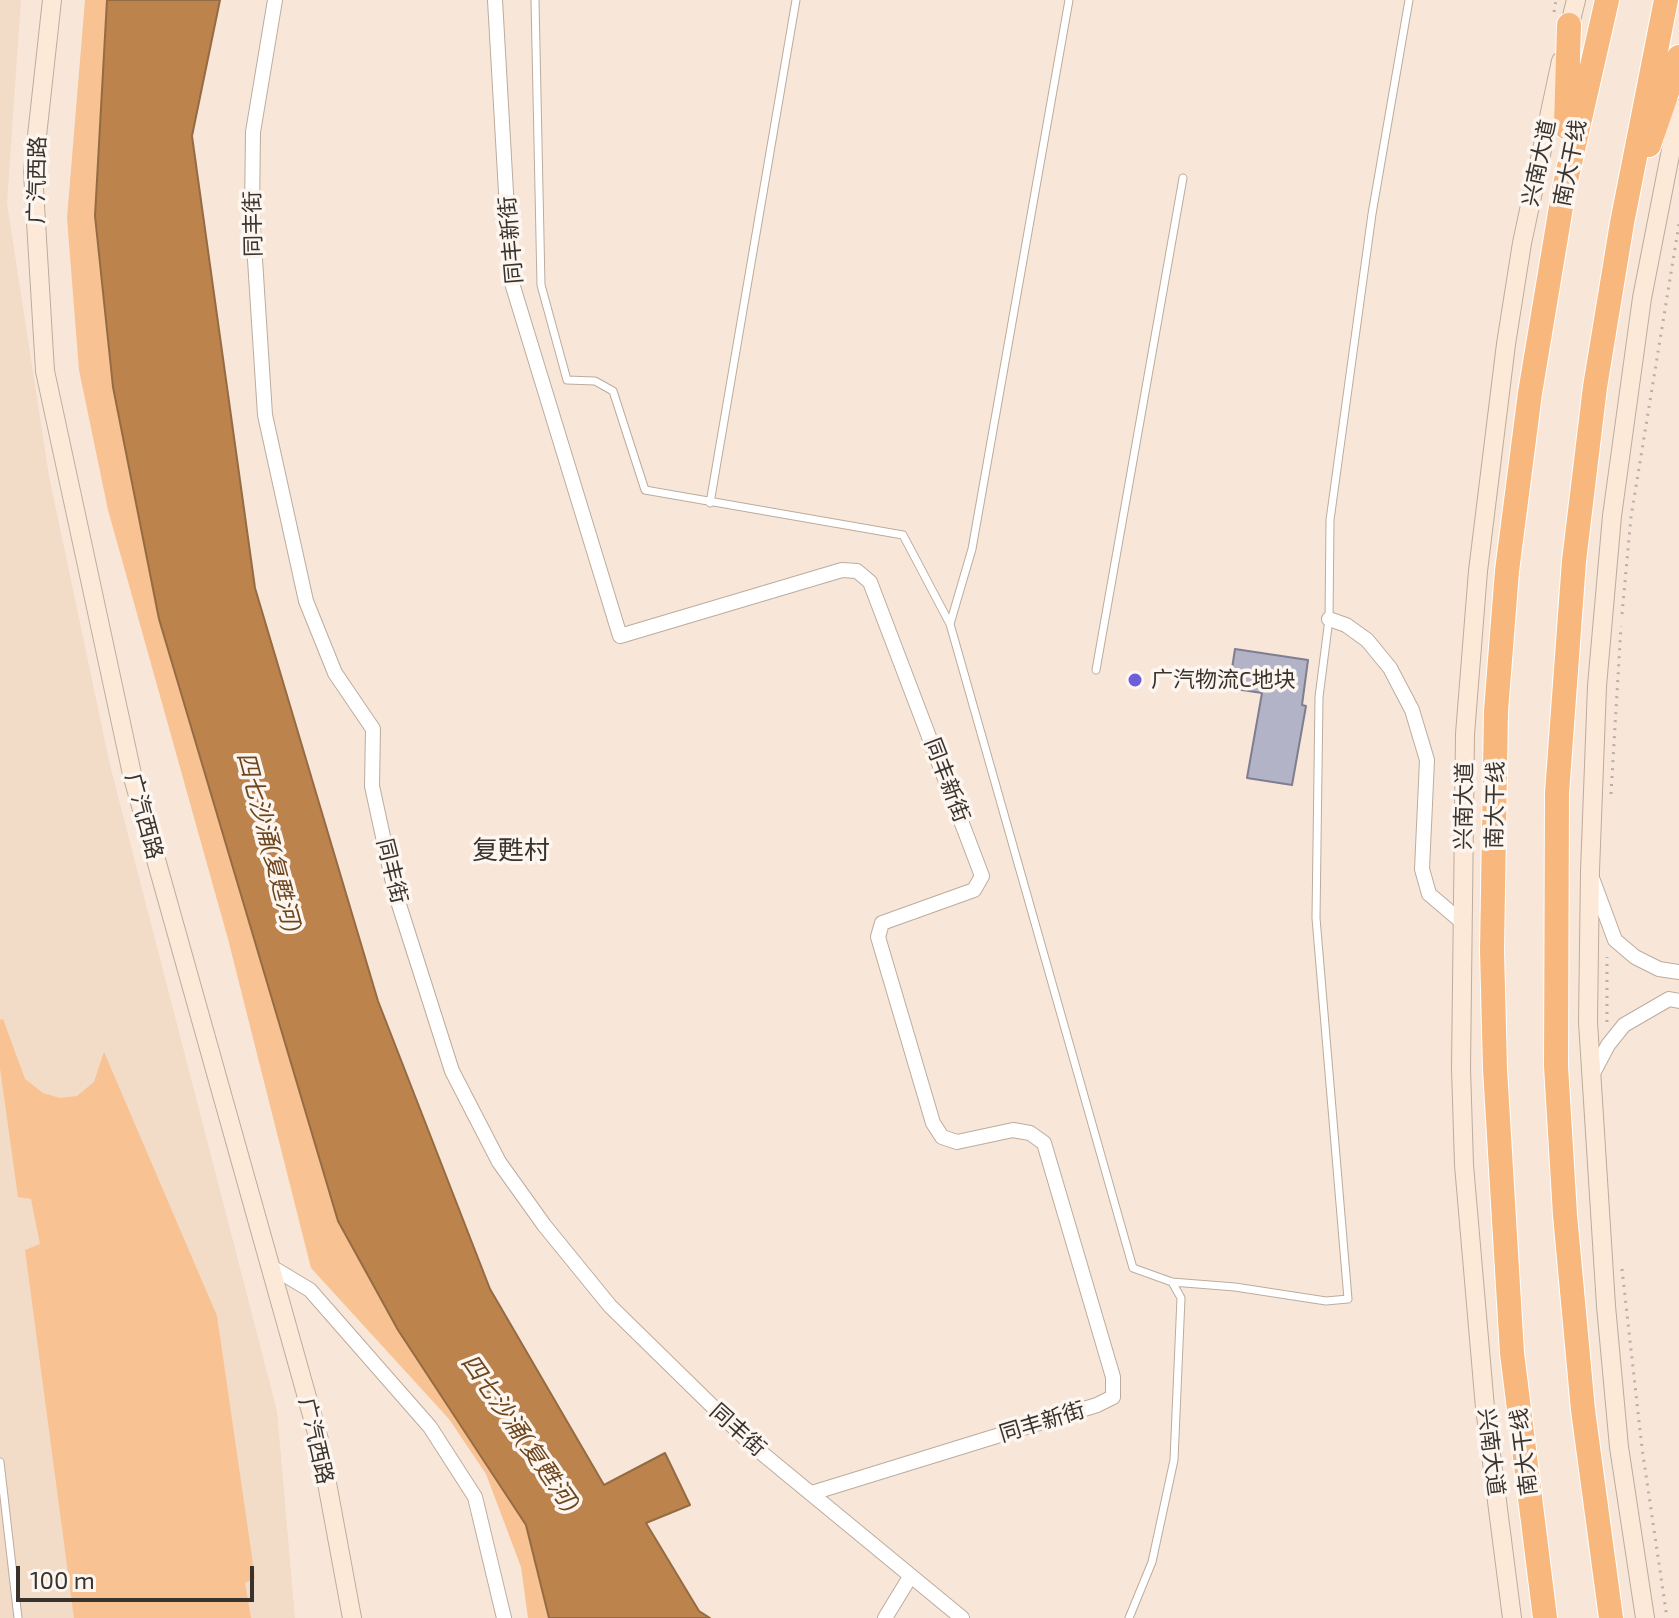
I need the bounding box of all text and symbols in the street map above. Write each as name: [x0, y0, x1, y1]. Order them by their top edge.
street label: 兴南大道: [1517, 117, 1561, 209]
street label: 南大干线: [1549, 117, 1591, 209]
street label: 广汽西路: [23, 136, 51, 224]
street label: 同丰街: [239, 191, 267, 257]
street label: 同丰新街: [494, 195, 528, 285]
place label: 广汽物流C地块: [1151, 667, 1296, 693]
marker: 广汽物流C地块: [1126, 671, 1144, 689]
street label: 同丰新街: [919, 734, 975, 826]
water label: 四七沙涌(复甦河): [231, 749, 307, 935]
street label: 南大干线: [1481, 761, 1509, 849]
street label: 兴南大道: [1450, 762, 1478, 850]
street label: 广汽西路: [120, 770, 168, 862]
district label: 复甦村: [472, 834, 550, 866]
street label: 同丰街: [371, 836, 413, 906]
water label: 四七沙涌(复甦河): [455, 1349, 585, 1517]
street label: 广汽西路: [293, 1395, 339, 1487]
street label: 同丰新街: [996, 1397, 1088, 1447]
street label: 同丰街: [705, 1398, 771, 1462]
street label: 兴南大道: [1473, 1407, 1509, 1497]
street label: 南大干线: [1506, 1407, 1542, 1497]
scale bar: [20, 1550, 258, 1600]
text: 100 m: [30, 1565, 95, 1594]

